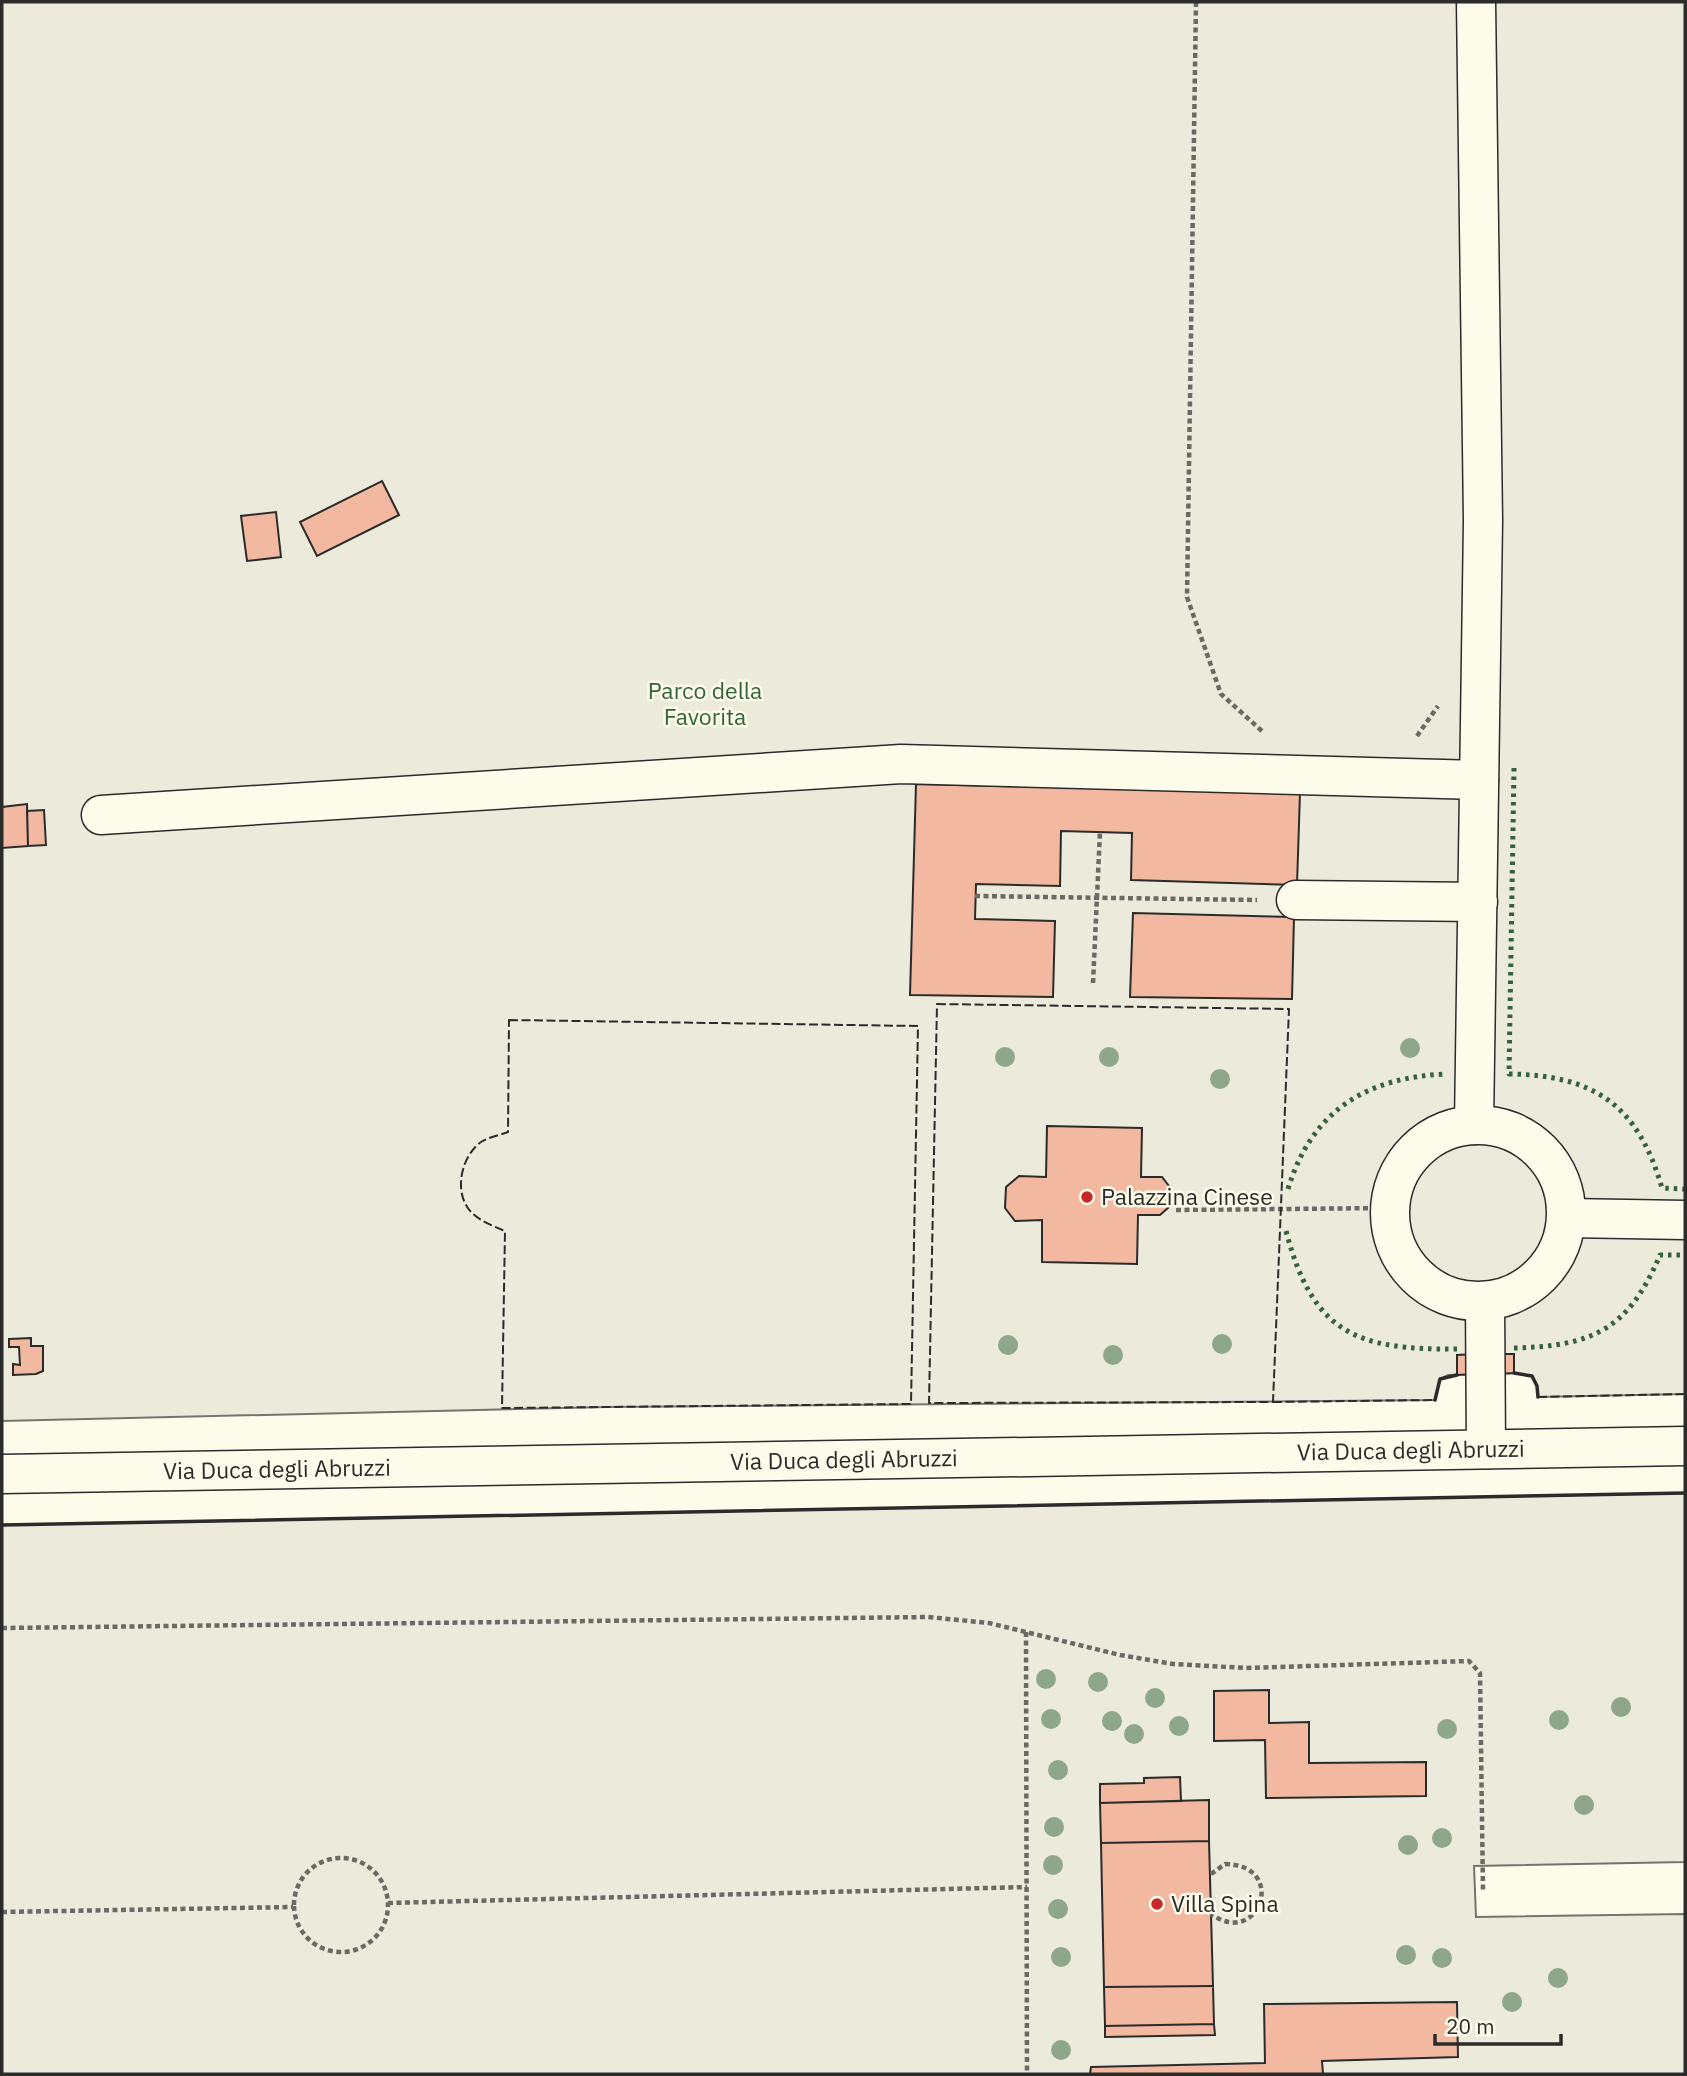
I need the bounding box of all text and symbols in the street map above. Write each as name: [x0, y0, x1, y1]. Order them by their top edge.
park label: Parco della Favorita: [648, 675, 762, 731]
place label: Palazzina Cinese: [1101, 1181, 1273, 1211]
marker: Palazzina Cinese: [1079, 1189, 1095, 1205]
street label: Via Duca degli Abruzzi: [1297, 1433, 1525, 1466]
street label: Via Duca degli Abruzzi: [730, 1442, 958, 1476]
street label: Via Duca degli Abruzzi: [163, 1452, 391, 1485]
place label: Villa Spina: [1171, 1888, 1279, 1918]
marker: Villa Spina: [1149, 1896, 1165, 1912]
scale bar: [1435, 2002, 1561, 2046]
text: 20 m: [1446, 2012, 1495, 2040]

